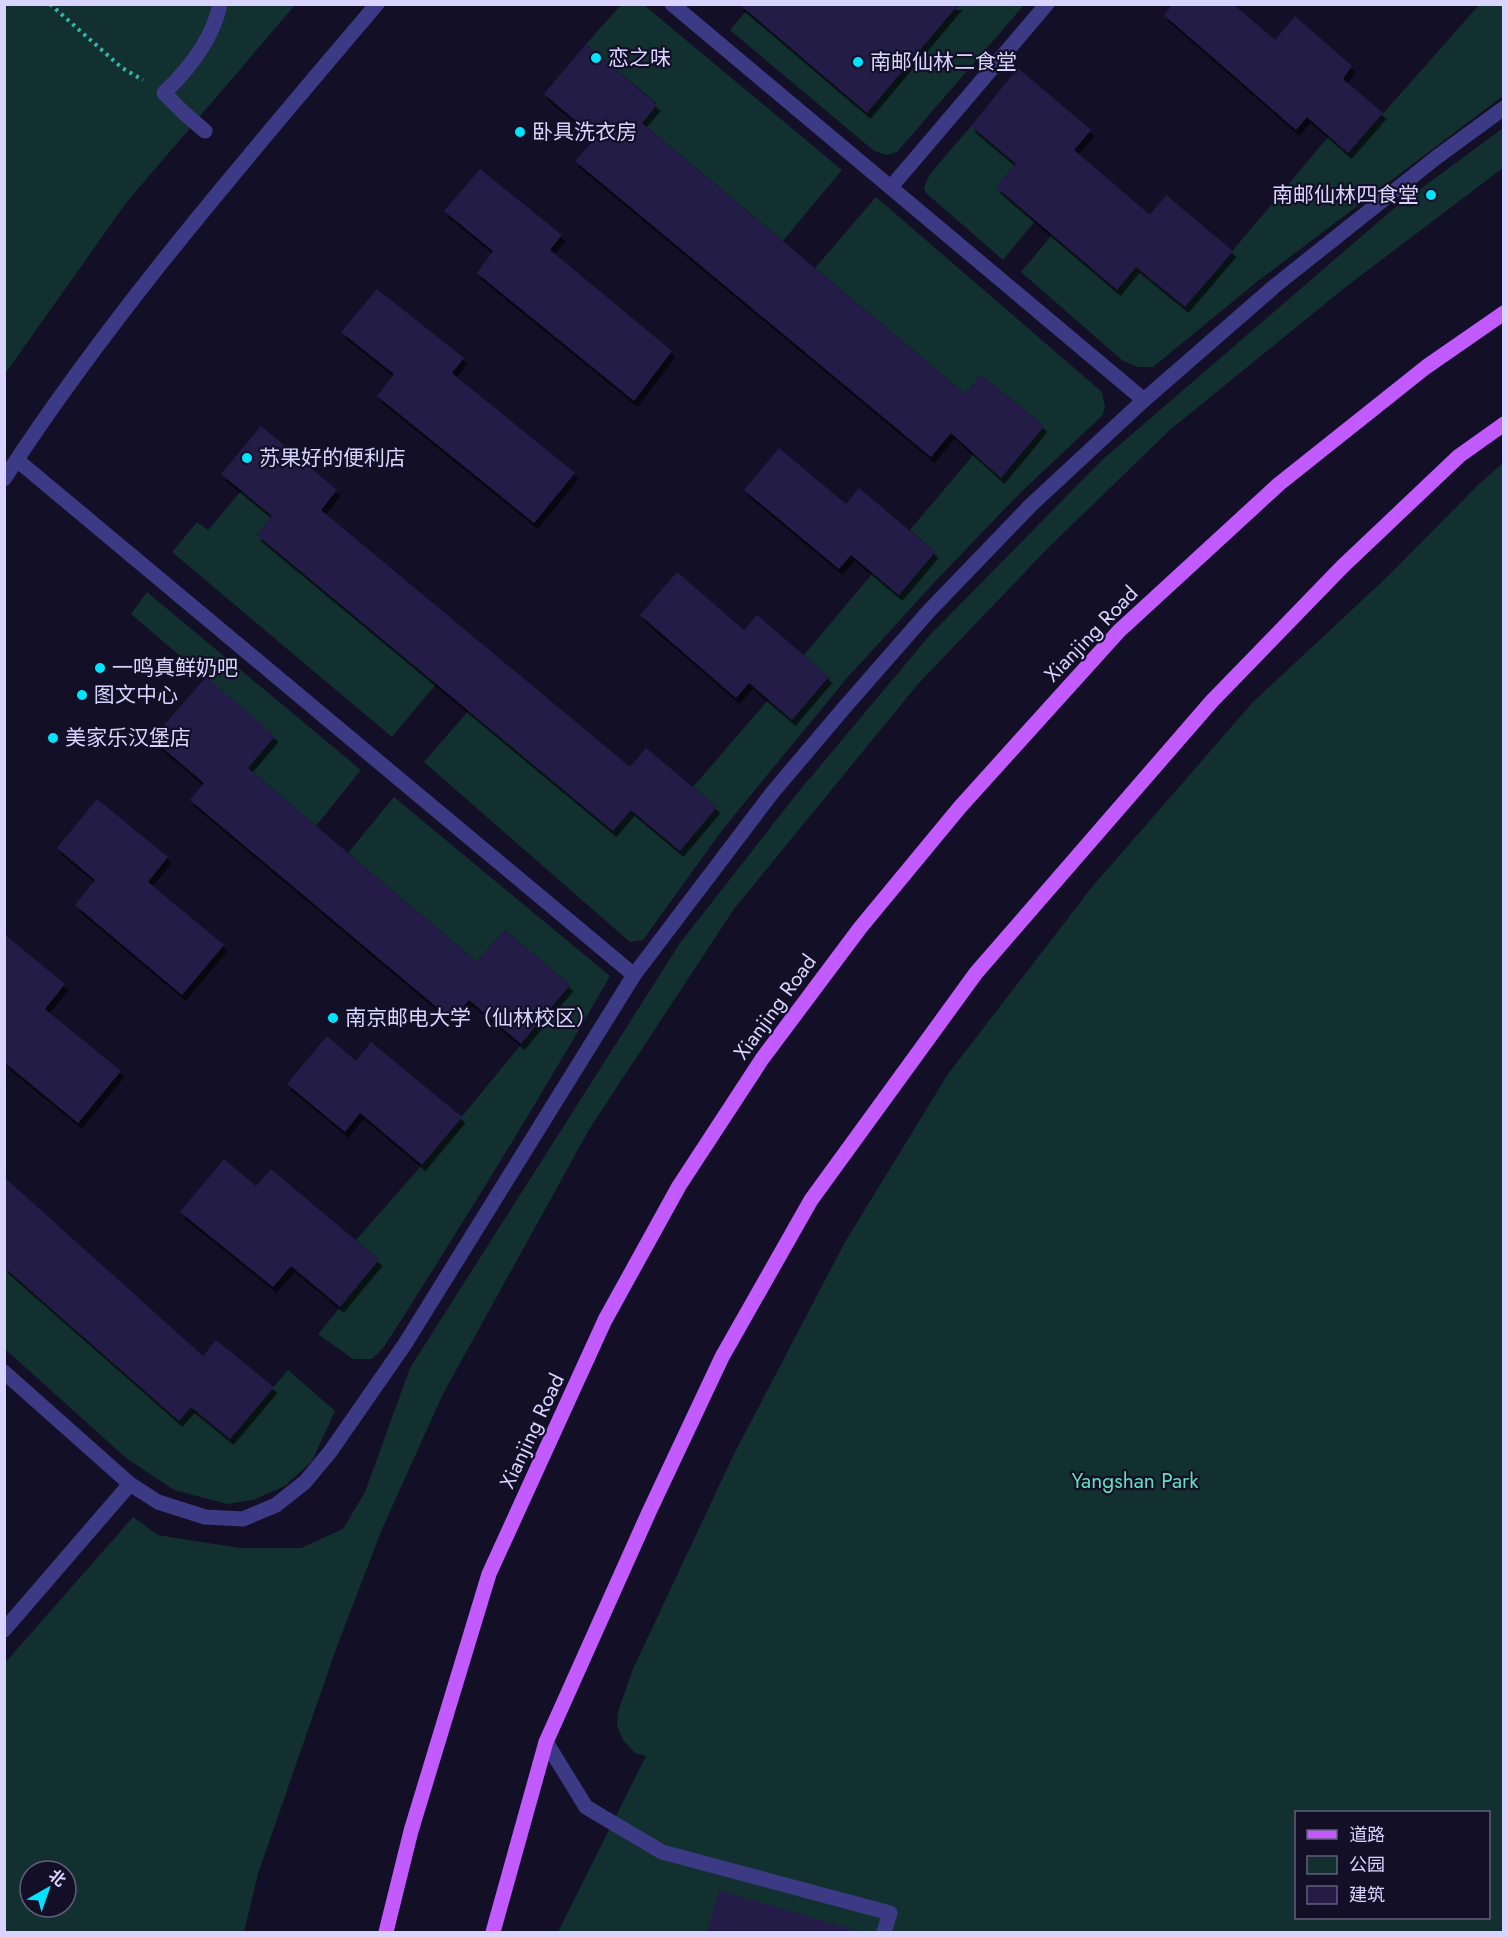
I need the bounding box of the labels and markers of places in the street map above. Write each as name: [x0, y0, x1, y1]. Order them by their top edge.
place label: 恋之味: [608, 43, 671, 73]
place label: 南邮仙林二食堂: [870, 47, 1017, 77]
marker: 恋之味: [589, 51, 603, 65]
marker: 南邮仙林二食堂: [851, 55, 865, 69]
place label: 卧具洗衣房: [532, 117, 637, 147]
marker: 卧具洗衣房: [513, 125, 527, 139]
place label: 南邮仙林四食堂: [1272, 180, 1419, 210]
marker: 南邮仙林四食堂: [1424, 188, 1438, 202]
place label: 苏果好的便利店: [259, 443, 406, 473]
marker: 苏果好的便利店: [240, 451, 254, 465]
place label: 一鸣真鲜奶吧: [112, 653, 238, 683]
marker: 一鸣真鲜奶吧: [93, 661, 107, 675]
place label: 图文中心: [94, 680, 178, 710]
marker: 图文中心: [75, 688, 89, 702]
place label: 美家乐汉堡店: [65, 723, 191, 753]
marker: 美家乐汉堡店: [46, 731, 60, 745]
place label: 南京邮电大学（仙林校区）: [345, 1003, 597, 1033]
marker: 南京邮电大学（仙林校区）: [326, 1011, 340, 1025]

